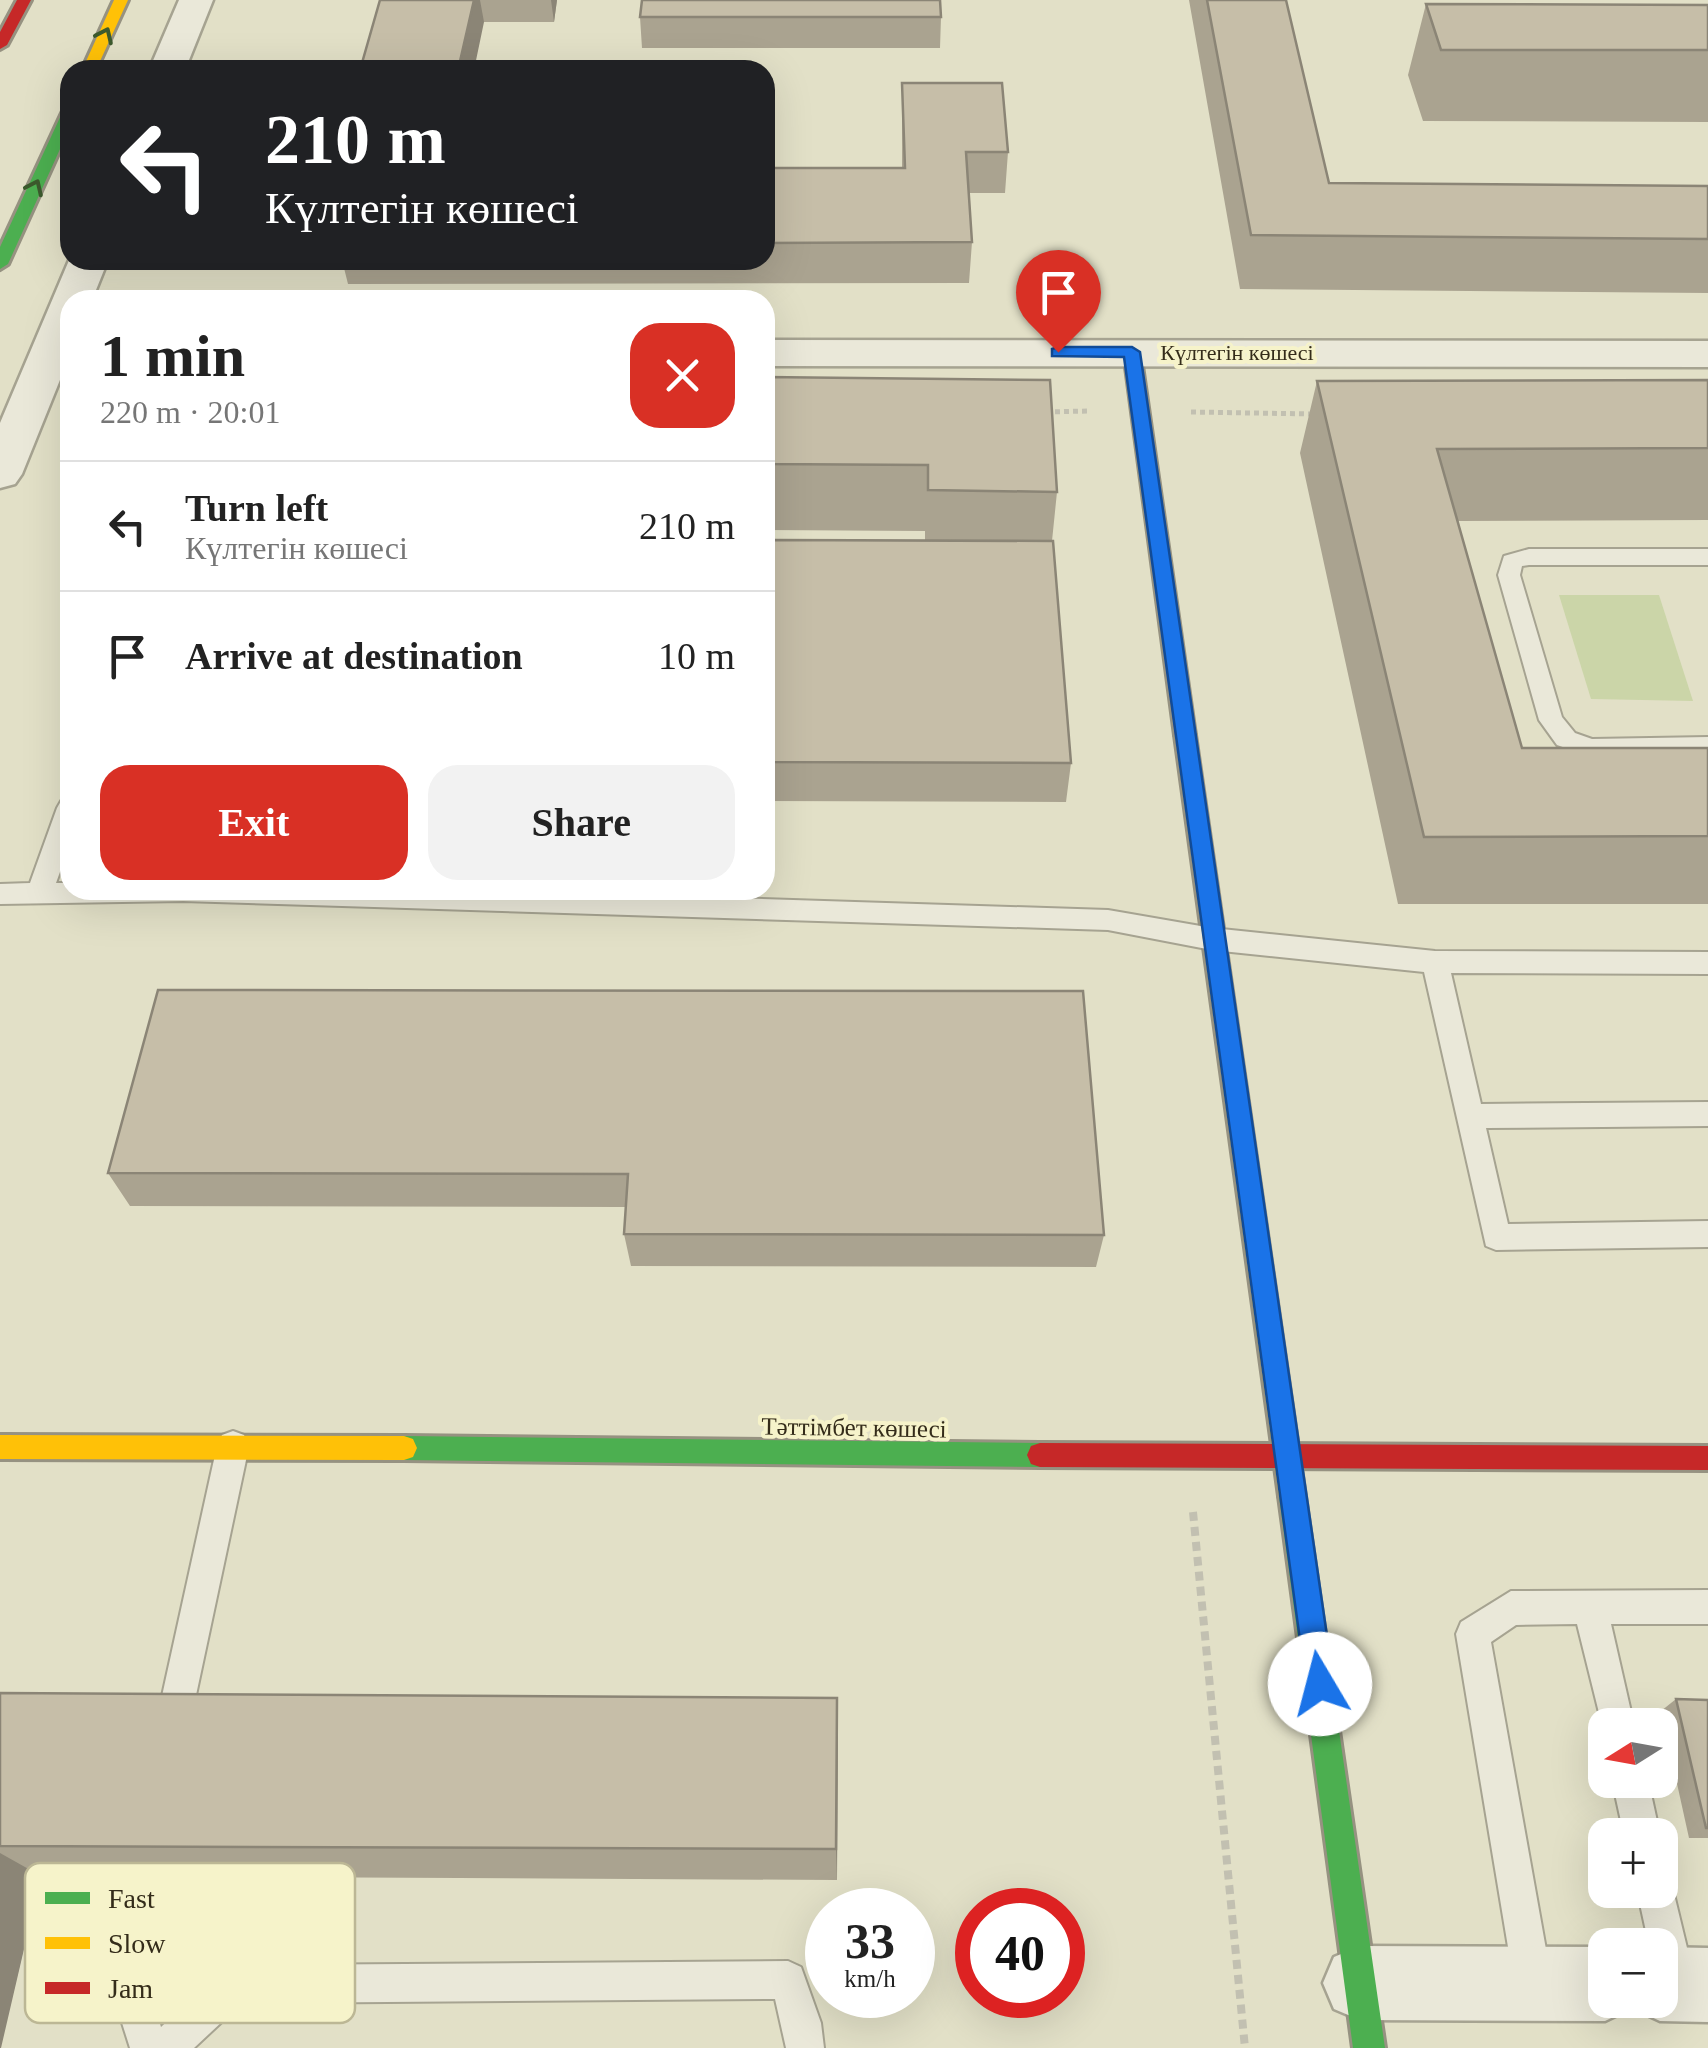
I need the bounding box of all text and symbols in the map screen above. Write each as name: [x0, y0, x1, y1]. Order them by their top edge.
one-way arrow: [93, 27, 113, 45]
icon: left: [100, 100, 230, 230]
text: 210 m: [265, 101, 446, 178]
one-way arrow: [23, 180, 43, 198]
text: Күлтегін көшесі: [265, 183, 578, 233]
pin: [1016, 250, 1101, 353]
icon: arrive: [1031, 265, 1086, 320]
text: 1 min: [100, 323, 245, 389]
button: close: [630, 323, 735, 428]
street label: Күлтегін көшесі: [1160, 340, 1314, 365]
text: 220 m · 20:01: [100, 394, 280, 430]
text: Turn left: [185, 487, 328, 529]
icon: left: [100, 499, 155, 554]
text: 210 m: [639, 505, 735, 547]
text: Күлтегін көшесі: [185, 530, 408, 566]
icon: arrive: [100, 629, 155, 684]
text: Arrive at destination: [185, 635, 523, 677]
text: 10 m: [658, 635, 735, 677]
button: Exit: [100, 765, 408, 880]
button: Share: [428, 765, 735, 880]
street label: Тәттімбет көшесі: [761, 1412, 947, 1443]
position arrow: [1268, 1632, 1372, 1736]
north arrow: [1588, 1708, 1678, 1798]
map controls: [1588, 1708, 1678, 2018]
button: +: [1588, 1818, 1678, 1908]
legend: [25, 1863, 355, 2023]
text: Fast: [108, 1883, 155, 1914]
speed limit sign: 40: [955, 1888, 1085, 2018]
text: 33: [845, 1913, 895, 1969]
text: Slow: [108, 1928, 166, 1959]
button: −: [1588, 1928, 1678, 2018]
text: km/h: [844, 1965, 896, 1992]
text: Jam: [108, 1973, 153, 2004]

